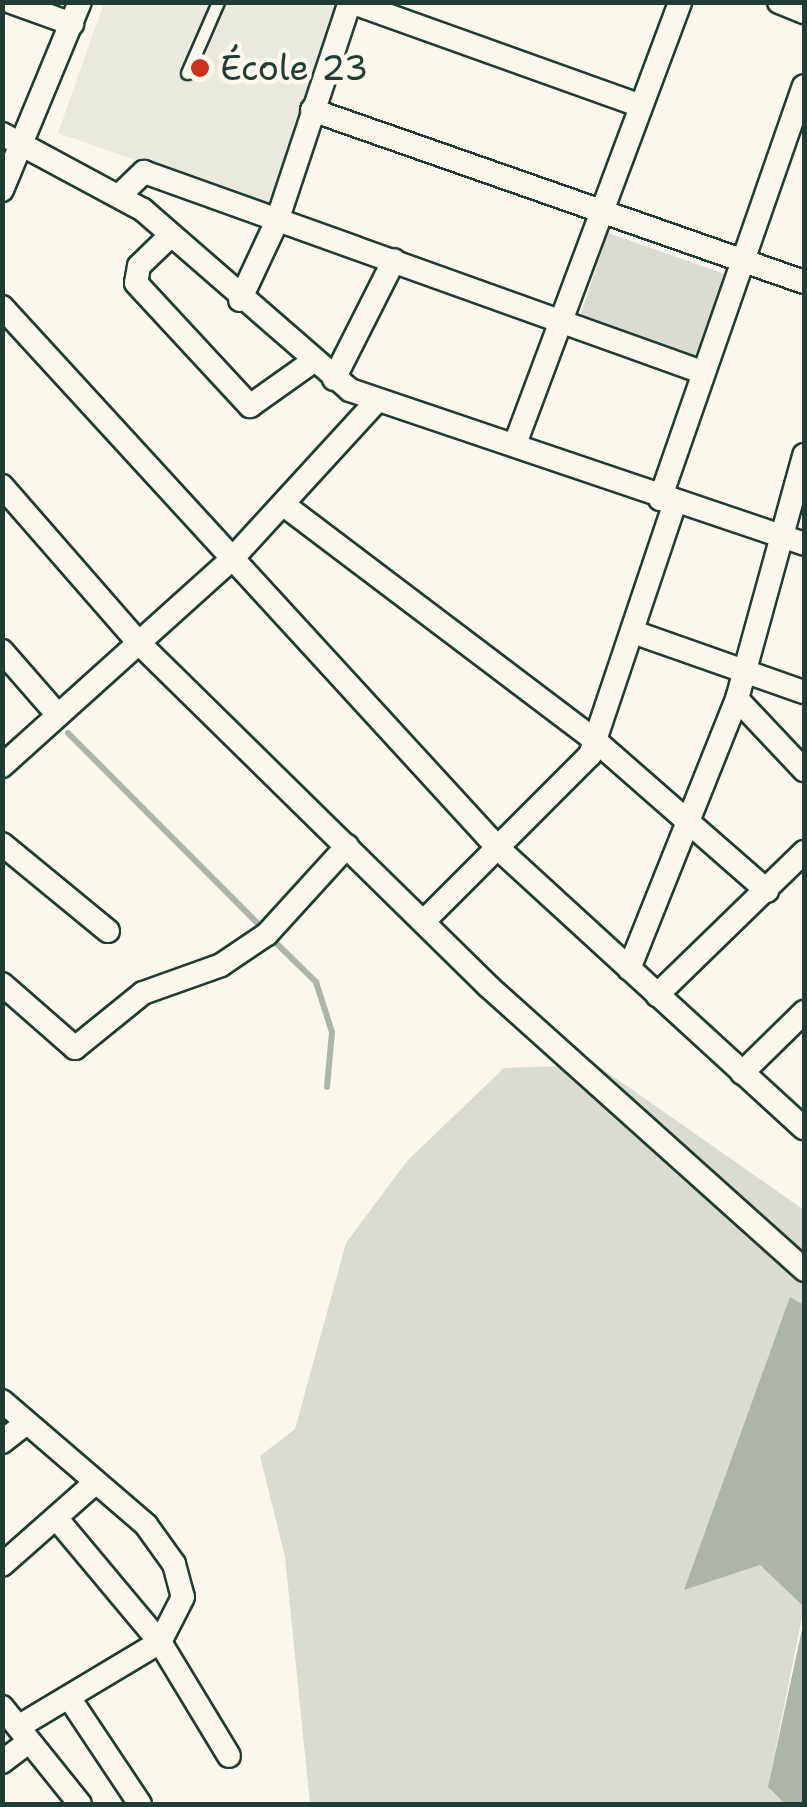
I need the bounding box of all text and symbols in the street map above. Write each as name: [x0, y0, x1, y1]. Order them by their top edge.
place label: École 23: [220, 47, 368, 89]
marker: École 23: [189, 57, 211, 79]

